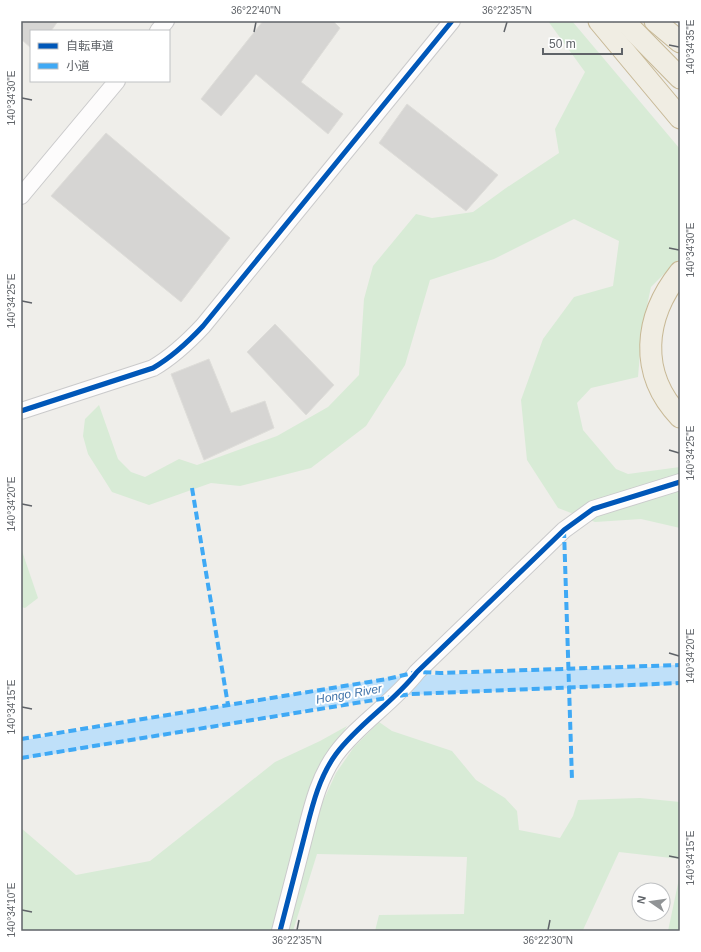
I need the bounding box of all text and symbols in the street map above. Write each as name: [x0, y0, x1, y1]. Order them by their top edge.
text: 36°22'40"N: [231, 5, 281, 16]
text: 36°22'35"N: [482, 5, 532, 16]
text: 140°34'35"E: [685, 19, 696, 75]
legend: [30, 30, 170, 82]
scale bar: [543, 30, 622, 56]
text: 50 m: [549, 37, 576, 51]
text: 自転車道: [66, 39, 114, 53]
text: 小道: [66, 59, 90, 73]
text: 140°34'30"E: [6, 70, 17, 126]
text: 140°34'30"E: [685, 222, 696, 278]
text: 140°34'25"E: [6, 273, 17, 329]
text: 140°34'25"E: [685, 425, 696, 481]
text: 140°34'20"E: [6, 476, 17, 532]
text: 140°34'20"E: [685, 628, 696, 684]
text: 140°34'15"E: [6, 679, 17, 735]
water label: Hongo River: [315, 681, 384, 707]
text: 140°34'15"E: [685, 830, 696, 886]
text: 140°34'10"E: [6, 882, 17, 938]
north arrow: [631, 882, 671, 922]
text: N: [635, 894, 648, 905]
text: 36°22'35"N: [272, 935, 322, 946]
text: 36°22'30"N: [523, 935, 573, 946]

